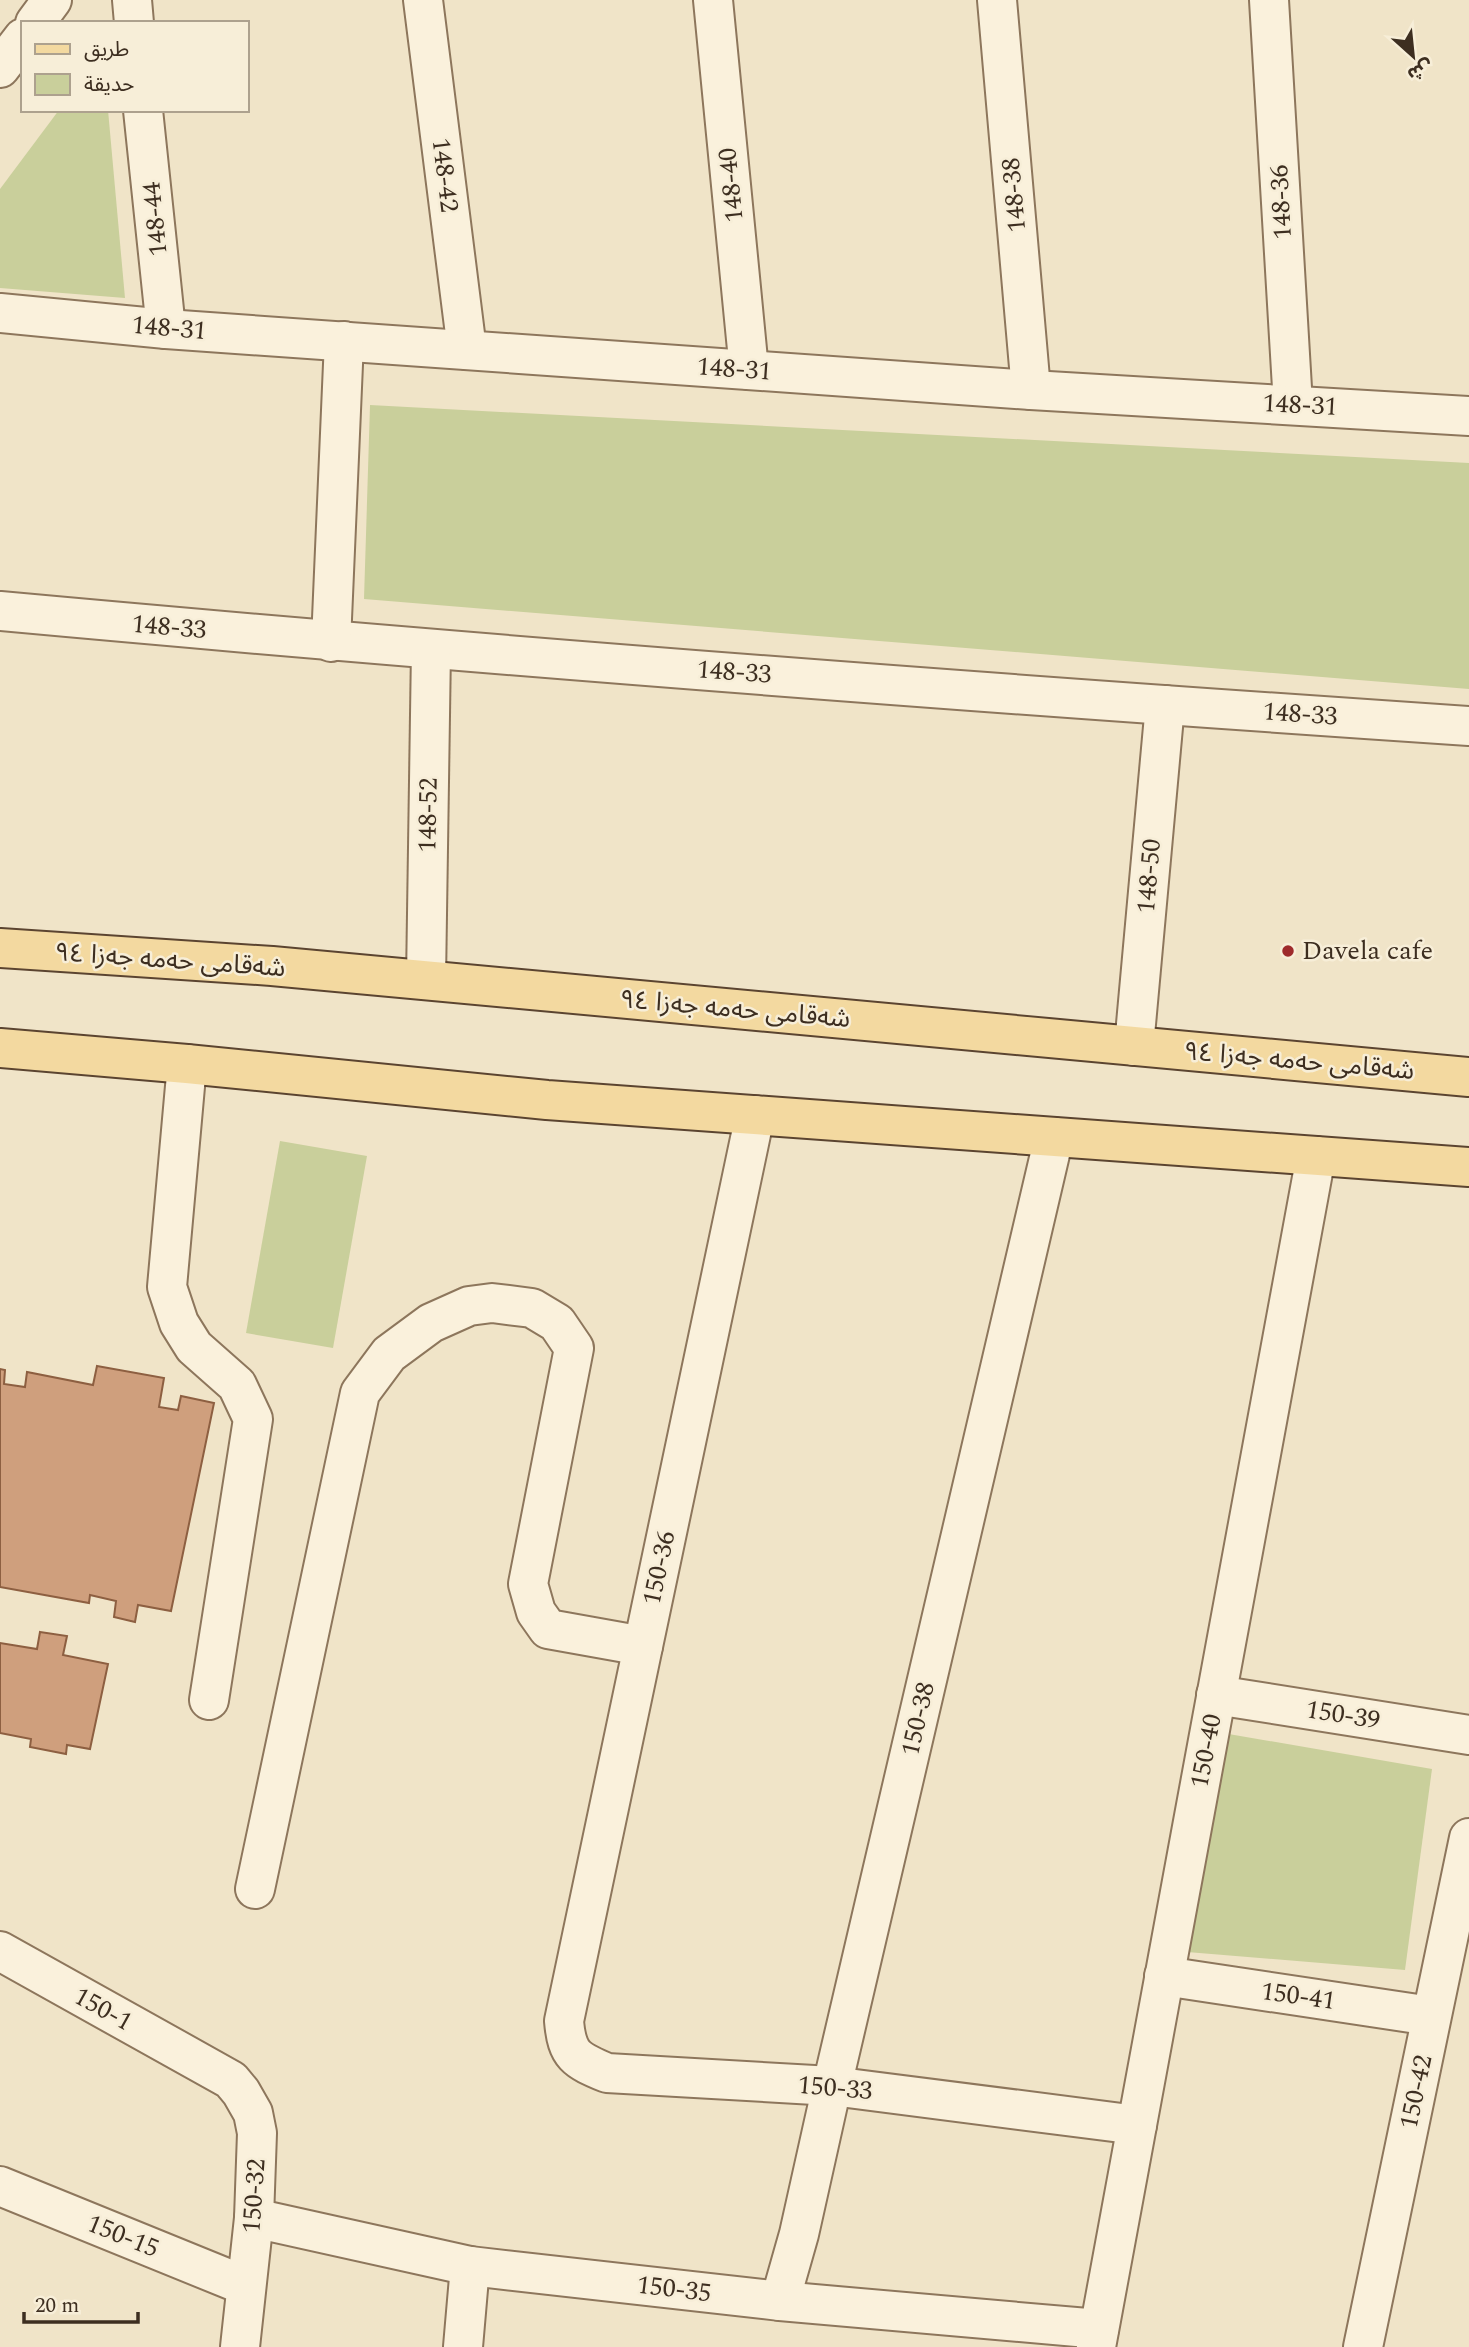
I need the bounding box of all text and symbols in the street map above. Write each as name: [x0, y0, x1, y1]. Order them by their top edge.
legend: [21, 21, 248, 112]
north arrow: [1378, 21, 1448, 91]
text: طريق: [84, 34, 129, 66]
text: ش: [1402, 51, 1438, 89]
text: حديقة: [84, 69, 134, 101]
street label: 148-42: [421, 135, 469, 215]
street label: 148-40: [707, 146, 755, 224]
street label: 148-38: [991, 156, 1037, 234]
street label: 148-36: [1259, 164, 1303, 240]
street label: 148-44: [131, 180, 179, 258]
street label: 148-31: [130, 305, 208, 351]
street label: 148-31: [695, 346, 773, 392]
street label: 148-31: [1262, 383, 1338, 427]
street label: 148-33: [130, 604, 208, 650]
street label: 148-33: [695, 649, 773, 695]
street label: 148-33: [1261, 691, 1339, 737]
street label: 148-52: [407, 777, 449, 853]
street label: 148-50: [1126, 837, 1172, 915]
place label: Davela cafe: [1302, 931, 1433, 971]
street label: شەقامی حەمە جەزا ٩٤: [53, 932, 287, 988]
marker: Davela cafe: [1280, 943, 1296, 959]
street label: شەقامی حەمە جەزا ٩٤: [618, 979, 852, 1039]
street label: شەقامی حەمە جەزا ٩٤: [1182, 1031, 1416, 1091]
street label: 150-36: [632, 1527, 686, 1609]
street label: 150-38: [890, 1678, 946, 1760]
street label: 150-39: [1303, 1689, 1383, 1741]
street label: 150-40: [1179, 1710, 1233, 1792]
street label: 150-41: [1258, 1971, 1338, 2021]
street label: 150-1: [66, 1977, 140, 2041]
street label: 150-42: [1389, 2051, 1443, 2133]
street label: 150-33: [796, 2065, 874, 2111]
street label: 150-32: [231, 2157, 277, 2235]
street label: 150-15: [81, 2203, 165, 2269]
street label: 150-35: [634, 2265, 714, 2313]
scale bar: [24, 2280, 138, 2324]
text: 20 m: [35, 2290, 79, 2322]

